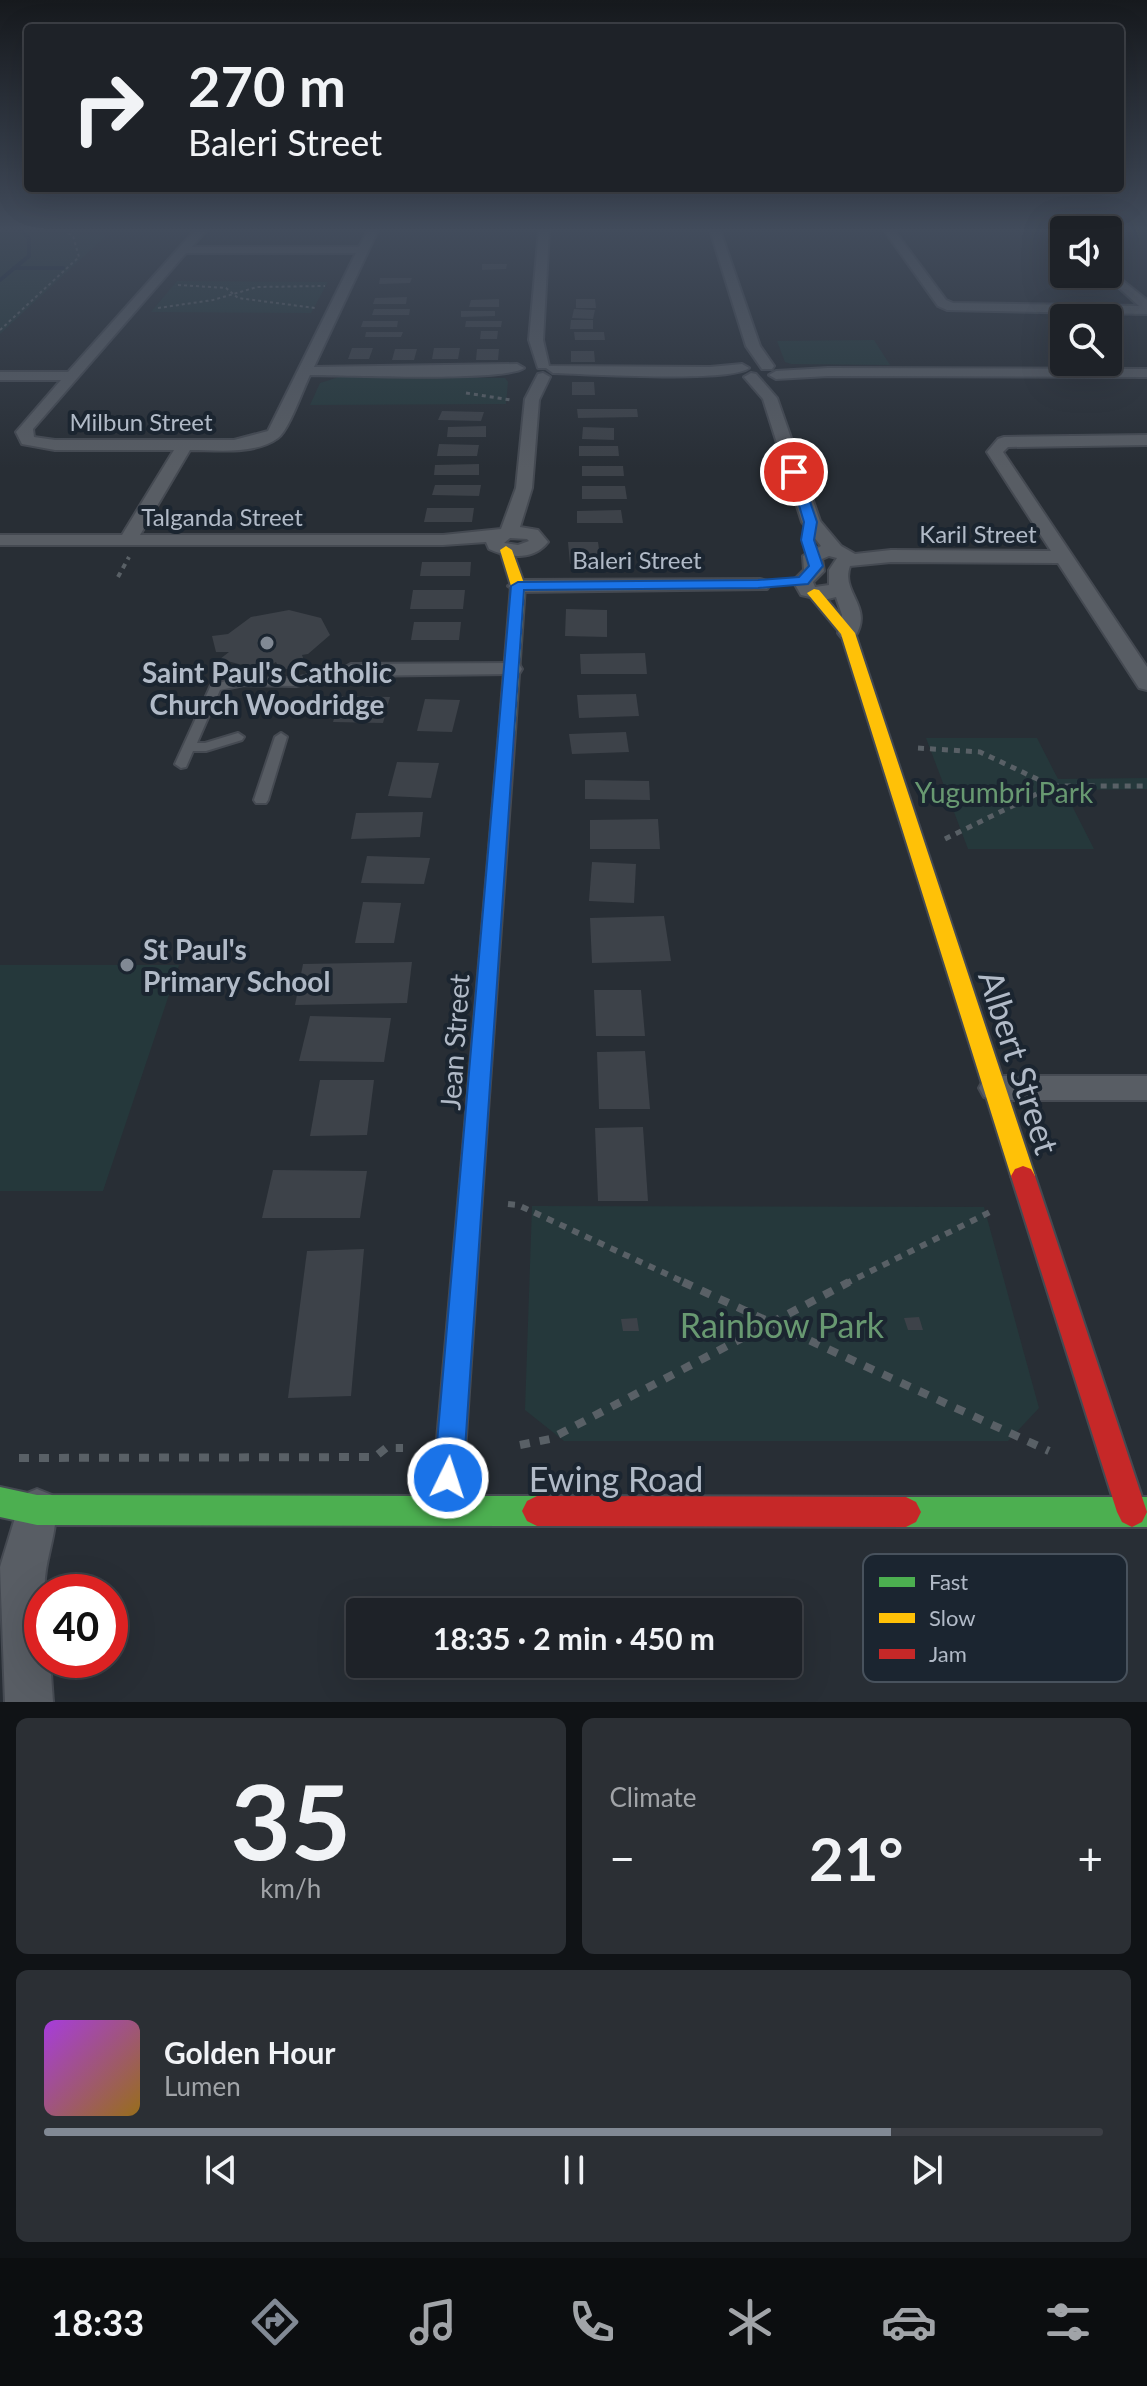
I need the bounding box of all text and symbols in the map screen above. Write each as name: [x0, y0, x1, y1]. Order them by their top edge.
text: 270 m: [188, 52, 346, 119]
icon: right: [56, 56, 160, 160]
text: Baleri Street: [188, 120, 382, 164]
map controls: [1050, 216, 1122, 376]
button: sound: [1050, 216, 1122, 288]
button: search: [1050, 304, 1122, 376]
street label: Milbun Street: [69, 407, 213, 436]
pin: [760, 438, 828, 506]
icon: arrive: [772, 450, 816, 494]
street label: Talganda Street: [141, 502, 303, 531]
street label: Karil Street: [919, 519, 1037, 548]
street label: Baleri Street: [572, 545, 702, 574]
marker: Saint Paul's Catholic Church Woodridge: [258, 634, 276, 652]
place label: Saint Paul's Catholic Church Woodridge: [142, 655, 393, 721]
park label: Yugumbri Park: [915, 775, 1094, 809]
place label: St Paul's Primary School: [143, 932, 330, 998]
marker: St Paul's Primary School: [118, 956, 136, 974]
street label: Albert Street: [971, 965, 1069, 1159]
street label: Jean Street: [432, 973, 476, 1111]
park label: Rainbow Park: [680, 1304, 885, 1345]
position arrow: [406, 1436, 490, 1520]
street label: Ewing Road: [529, 1458, 703, 1499]
legend: [863, 1554, 1127, 1682]
text: Fast: [929, 1568, 968, 1595]
speed limit sign: 40: [24, 1574, 128, 1678]
text: Slow: [929, 1604, 976, 1631]
text: 18:35 · 2 min · 450 m: [433, 1620, 715, 1656]
text: Jam: [929, 1640, 967, 1667]
text: 35: [230, 1757, 351, 1882]
text: Climate: [610, 1781, 696, 1813]
text: 21°: [809, 1822, 904, 1894]
text: −: [610, 1832, 635, 1884]
text: +: [1077, 1832, 1103, 1884]
text: km/h: [260, 1872, 321, 1904]
text: Golden Hour: [164, 2034, 336, 2070]
text: Lumen: [164, 2070, 241, 2102]
icon: previous: [199, 2148, 243, 2192]
icon: pause: [552, 2148, 596, 2192]
icon: next: [905, 2148, 949, 2192]
icon: directions: [247, 2294, 303, 2350]
icon: music: [405, 2294, 461, 2350]
icon: phone: [564, 2294, 620, 2350]
icon: climate: [722, 2294, 778, 2350]
icon: car: [881, 2294, 937, 2350]
icon: filters: [1040, 2294, 1096, 2350]
text: 18:33: [51, 2300, 144, 2344]

